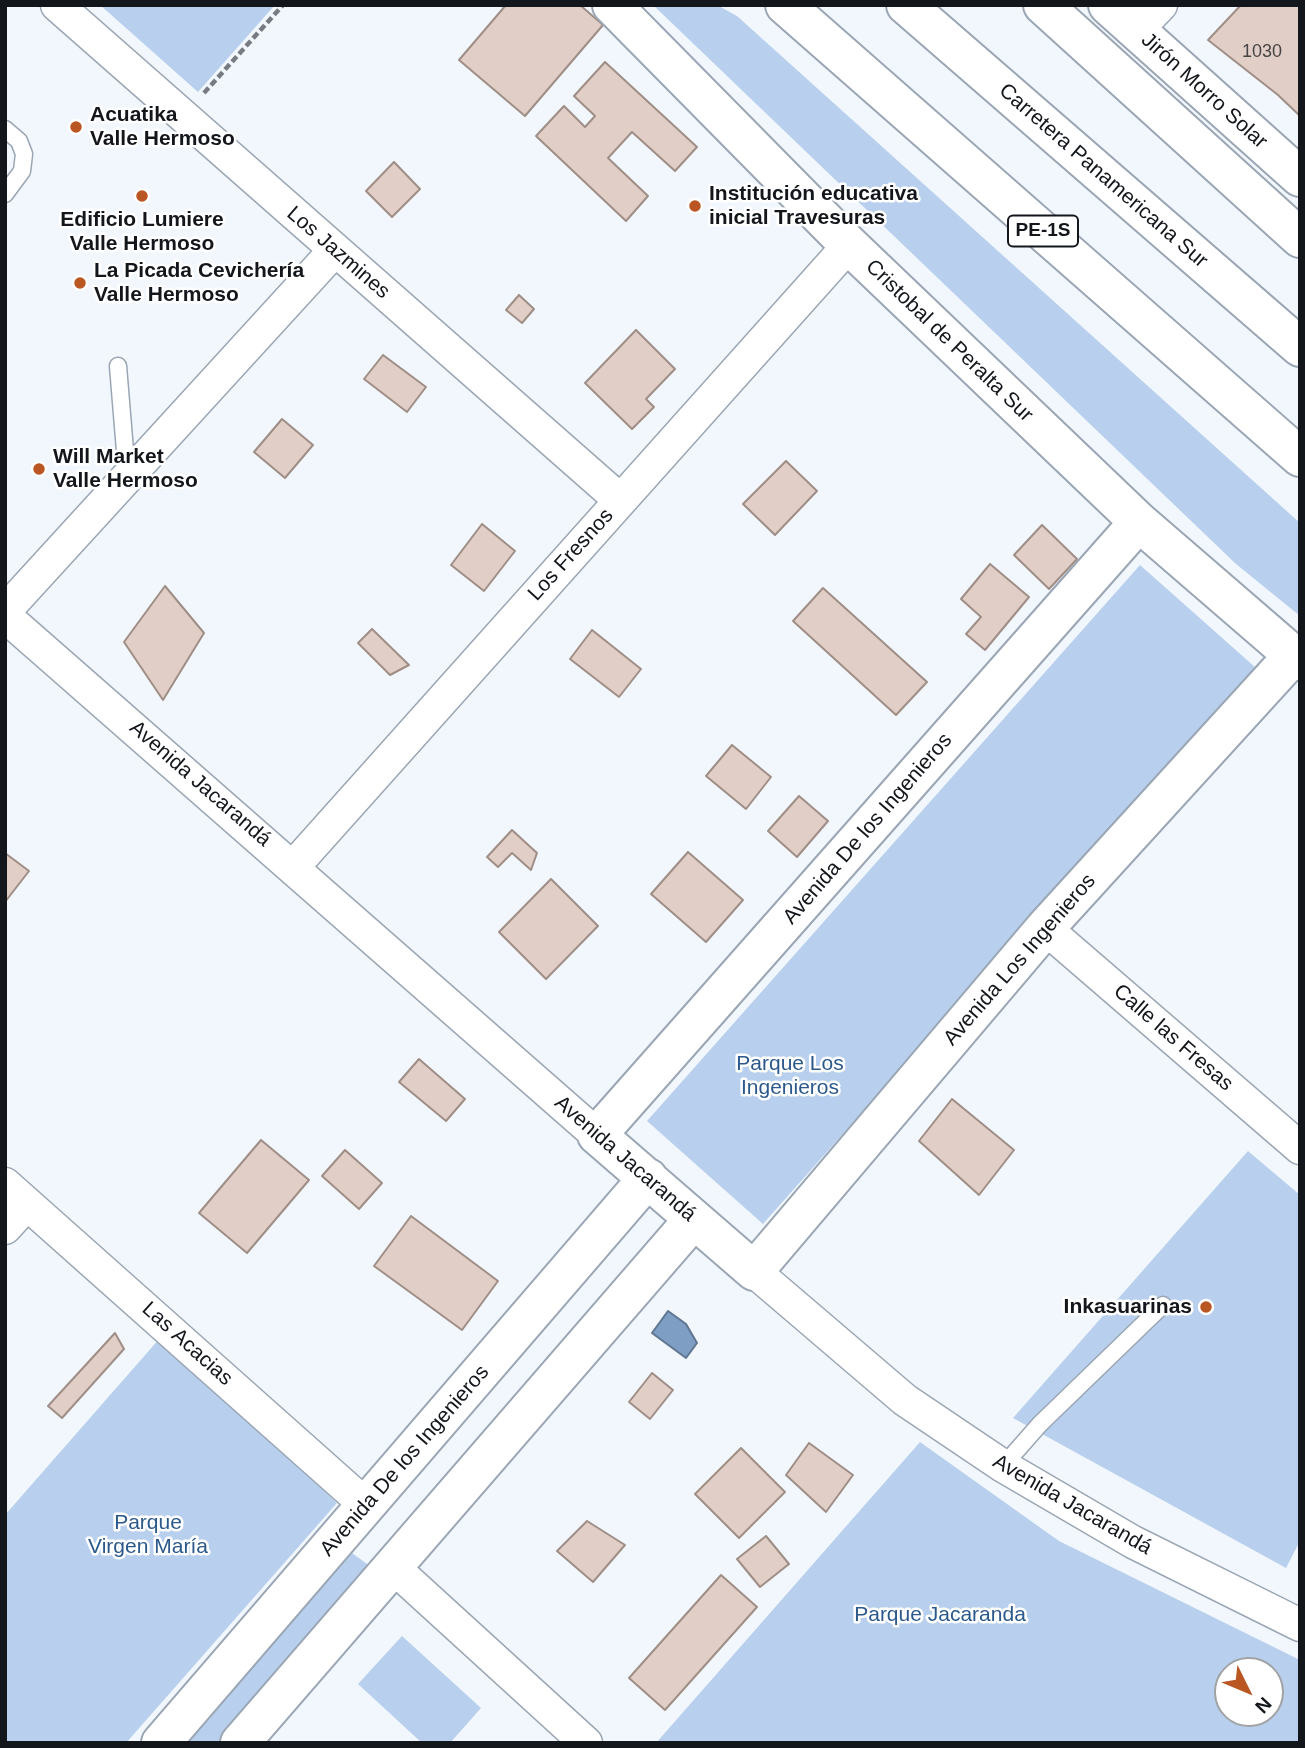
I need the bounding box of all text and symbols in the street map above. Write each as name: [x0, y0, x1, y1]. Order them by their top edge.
street label: Jirón Morro Solar: [1136, 28, 1272, 154]
house number: 1030: [1242, 41, 1282, 63]
street label: Carretera Panamericana Sur: [993, 78, 1213, 274]
place label: Acuatika Valle Hermoso: [90, 102, 235, 152]
marker: Acuatika Valle Hermoso: [68, 119, 84, 135]
place label: Institución educativa inicial Travesuras: [709, 181, 918, 231]
marker: Edificio Lumiere Valle Hermoso: [134, 188, 150, 204]
marker: Institución educativa inicial Travesuras: [687, 198, 703, 214]
street label: Los Jazmines: [281, 201, 395, 305]
place label: Edificio Lumiere Valle Hermoso: [60, 207, 224, 257]
road number: PE-1S: [1008, 216, 1078, 246]
street label: Cristobal de Peralta Sur: [860, 255, 1038, 427]
place label: La Picada Cevichería Valle Hermoso: [94, 258, 304, 308]
marker: La Picada Cevichería Valle Hermoso: [72, 275, 88, 291]
place label: Will Market Valle Hermoso: [53, 444, 198, 494]
marker: Will Market Valle Hermoso: [31, 461, 47, 477]
street label: Los Fresnos: [523, 504, 619, 606]
street label: Avenida Jacarandá: [124, 716, 276, 852]
street label: Avenida De los Ingenieros: [778, 728, 958, 930]
street label: Avenida Los Ingenieros: [939, 869, 1101, 1051]
street label: Calle las Fresas: [1108, 979, 1238, 1097]
park label: Parque Los Ingenieros: [736, 1051, 844, 1101]
street label: Avenida Jacarandá: [549, 1091, 701, 1227]
place label: Inkasuarinas: [1064, 1294, 1192, 1320]
street label: Las Acacias: [136, 1297, 238, 1391]
marker: Inkasuarinas: [1198, 1299, 1214, 1315]
street label: Avenida De los Ingenieros: [315, 1360, 495, 1562]
street label: Avenida Jacarandá: [988, 1449, 1156, 1561]
park label: Parque Virgen María: [88, 1510, 208, 1560]
park label: Parque Jacaranda: [854, 1602, 1026, 1628]
north arrow: [1214, 1657, 1284, 1727]
text: N: [1251, 1693, 1276, 1717]

